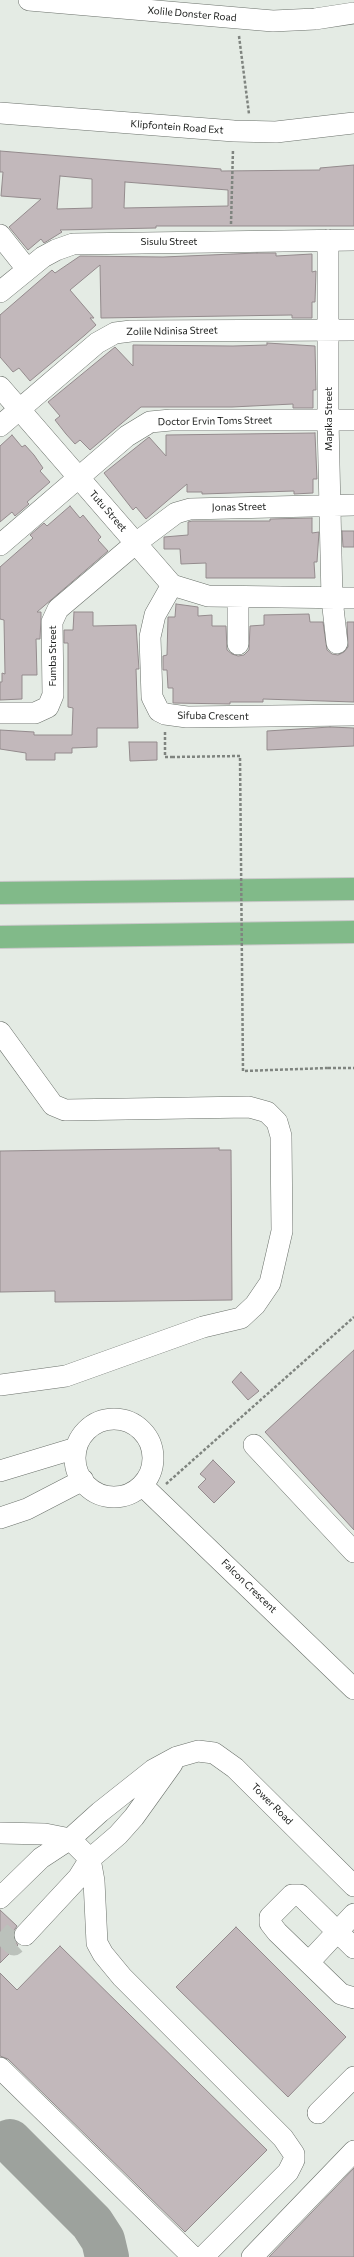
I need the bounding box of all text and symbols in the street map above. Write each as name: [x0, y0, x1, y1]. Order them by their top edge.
street label: Xolile Donster Road: [147, 4, 237, 24]
street label: Klipfontein Road Ext: [130, 118, 224, 136]
street label: Sisulu Street: [141, 236, 197, 248]
street label: Zolile Ndinisa Street: [126, 324, 218, 338]
street label: Mapika Street: [323, 387, 335, 451]
street label: Doctor Ervin Toms Street: [158, 414, 272, 428]
street label: Tutu Street: [87, 488, 129, 534]
street label: Jonas Street: [212, 501, 266, 513]
street label: Fumba Street: [47, 625, 59, 687]
street label: Sifuba Crescent: [177, 709, 249, 723]
street label: Falcon Crescent: [219, 1557, 279, 1615]
street label: Tower Road: [249, 1781, 295, 1827]

